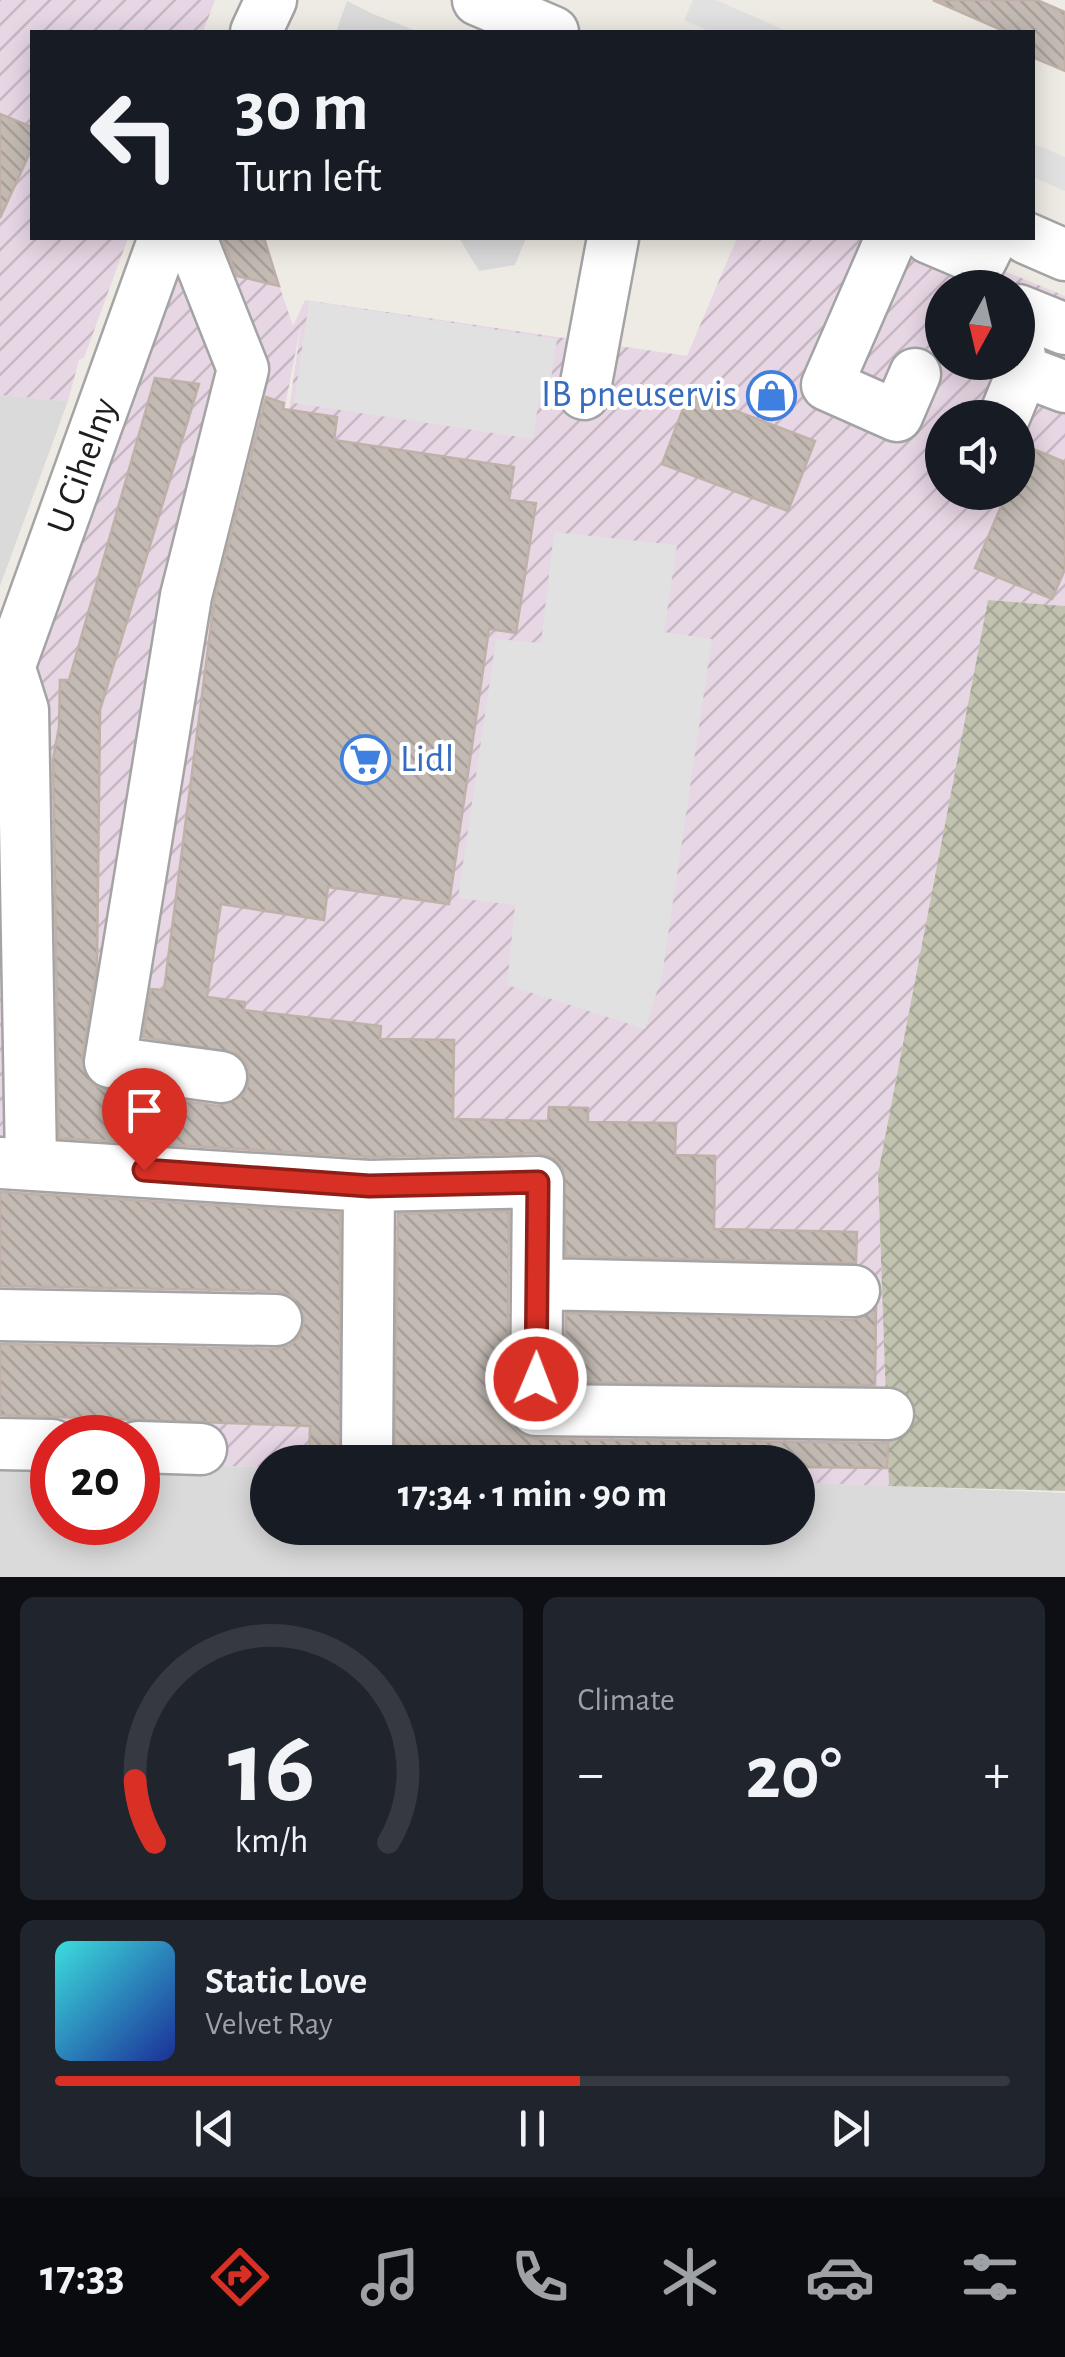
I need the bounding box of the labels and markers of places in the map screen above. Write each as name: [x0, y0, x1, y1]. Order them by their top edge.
shop icon: IB pneuservis: [746, 369, 798, 421]
place label: IB pneuservis: [541, 376, 737, 414]
supermarket icon: Lidl: [339, 734, 391, 786]
place label: Lidl: [400, 741, 454, 779]
pin: [102, 1068, 187, 1171]

